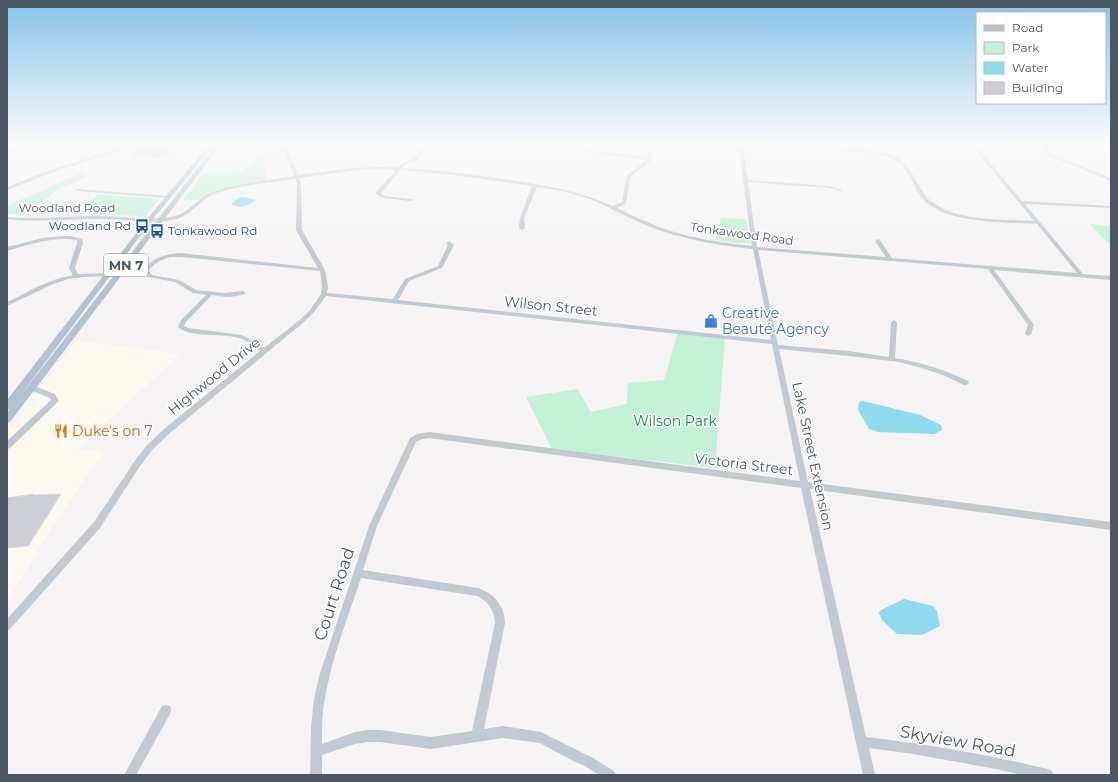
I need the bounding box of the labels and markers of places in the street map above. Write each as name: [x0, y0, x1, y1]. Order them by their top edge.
place label: Woodland Rd: [49, 218, 131, 233]
bus stop icon: Woodland Rd: [134, 218, 150, 234]
bus stop icon: Tonkawood Rd: [149, 223, 165, 239]
place label: Tonkawood Rd: [168, 223, 257, 238]
place label: Creative Beauté Agency: [722, 304, 829, 338]
shop icon: Creative Beauté Agency: [703, 313, 719, 329]
place label: Duke's on 7: [72, 422, 153, 440]
restaurant icon: Duke's on 7: [53, 423, 69, 439]

